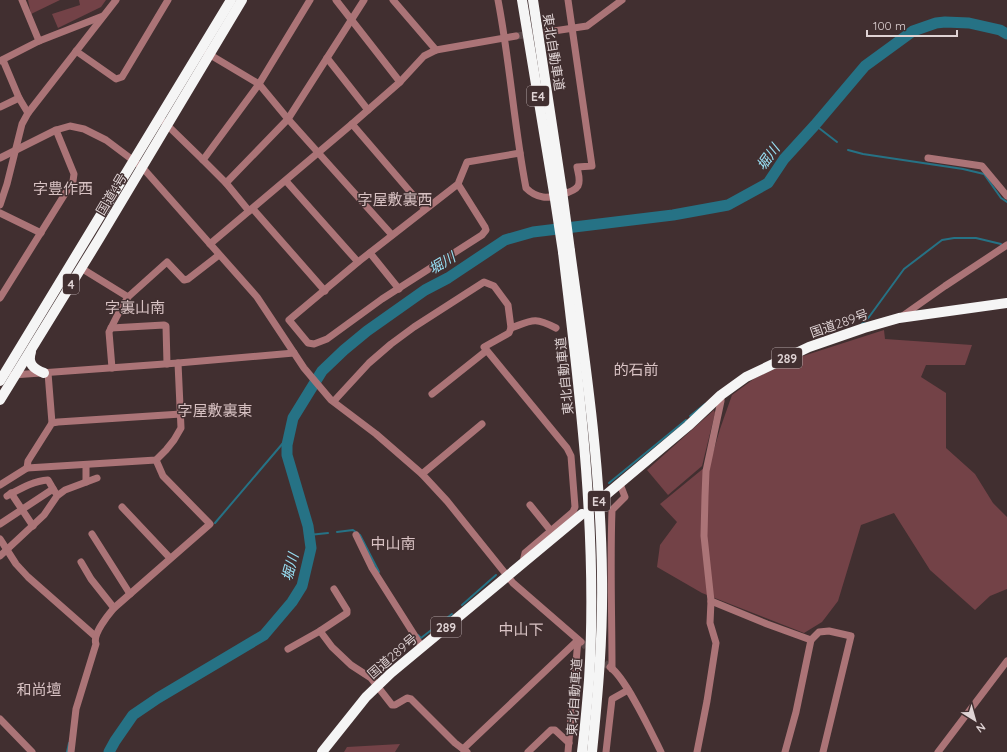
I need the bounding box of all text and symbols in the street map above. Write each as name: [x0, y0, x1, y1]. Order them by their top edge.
street label: 東北自動車道: [540, 12, 568, 92]
scale bar: [867, 12, 957, 38]
text: 100 m: [873, 18, 906, 33]
road number: E4: [527, 86, 549, 106]
water label: 堀川: [752, 139, 785, 174]
street label: 国道4号: [92, 170, 130, 218]
district label: 字豊作西: [33, 179, 93, 198]
district label: 字屋敷裏西: [357, 190, 433, 209]
water label: 堀川: [425, 247, 460, 278]
road number: 4: [63, 274, 79, 294]
district label: 字裏山南: [105, 298, 165, 317]
street label: 国道289号: [808, 306, 870, 340]
street label: 東北自動車道: [552, 336, 576, 416]
road number: 289: [772, 348, 802, 368]
district label: 的石前: [613, 360, 659, 379]
district label: 字屋敷裏東: [177, 401, 253, 420]
road number: E4: [588, 491, 610, 511]
district label: 中山南: [370, 534, 416, 553]
water label: 堀川: [278, 549, 303, 583]
road number: 289: [431, 617, 461, 637]
district label: 中山下: [498, 620, 544, 639]
street label: 国道289号: [364, 630, 420, 682]
street label: 東北自動車道: [563, 658, 585, 736]
district label: 和尚壇: [16, 680, 62, 699]
north arrow: [955, 700, 995, 740]
text: N: [974, 720, 988, 736]

